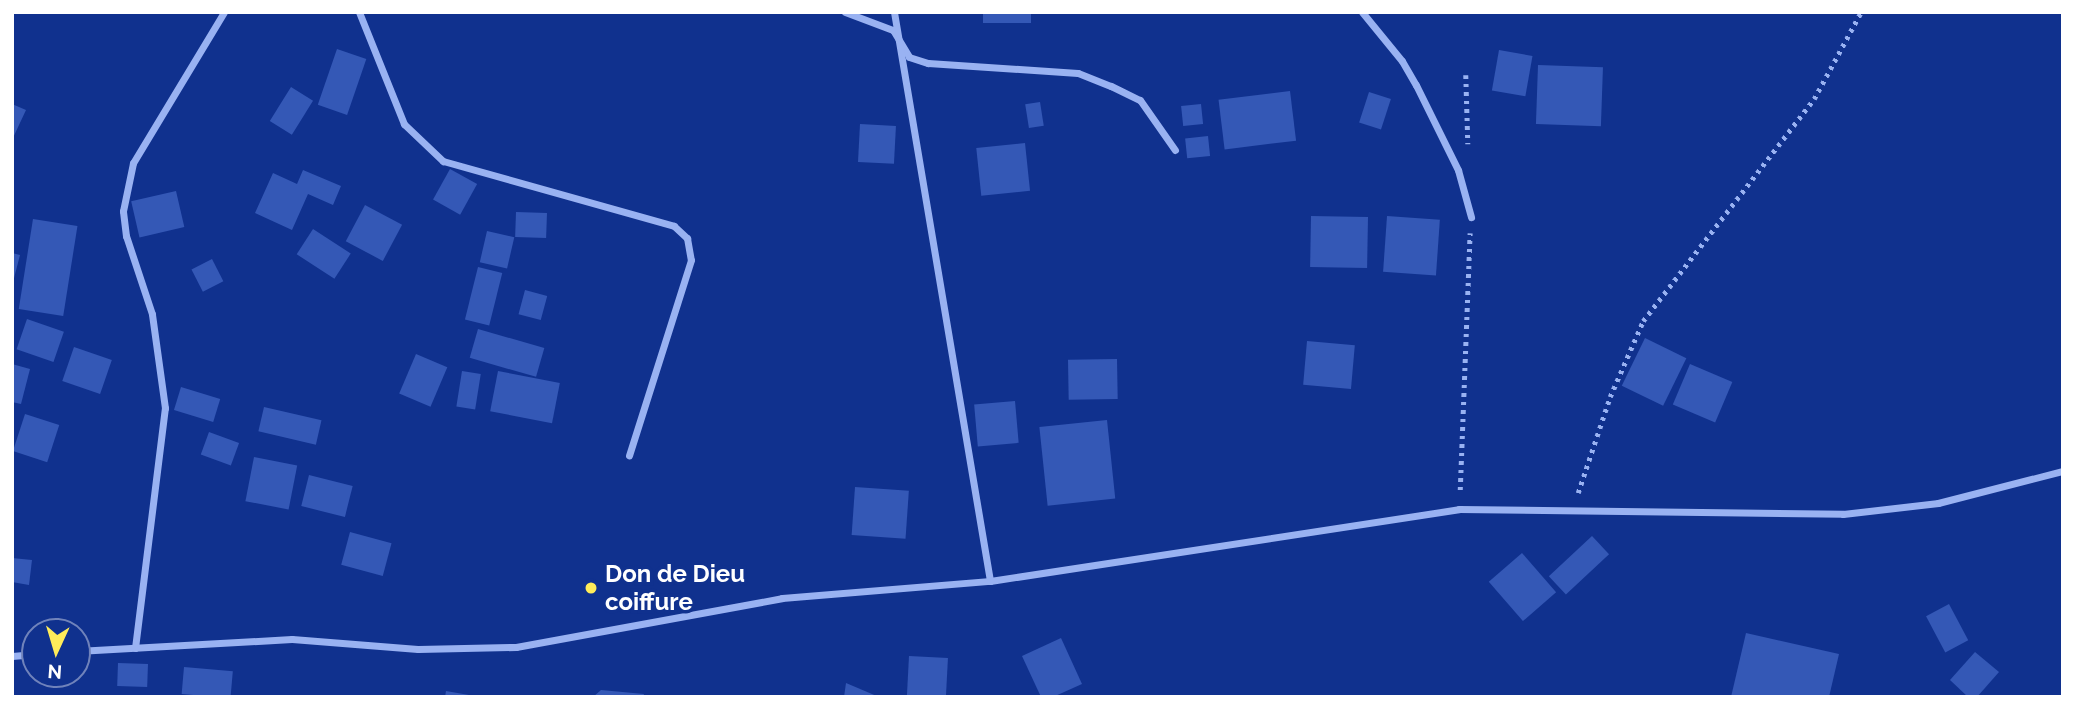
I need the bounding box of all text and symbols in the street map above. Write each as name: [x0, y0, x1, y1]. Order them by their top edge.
place label: Don de Dieu coiffure: [605, 560, 745, 616]
marker: Don de Dieu coiffure: [583, 580, 599, 596]
north arrow: [21, 618, 91, 688]
text: N: [47, 660, 63, 683]

